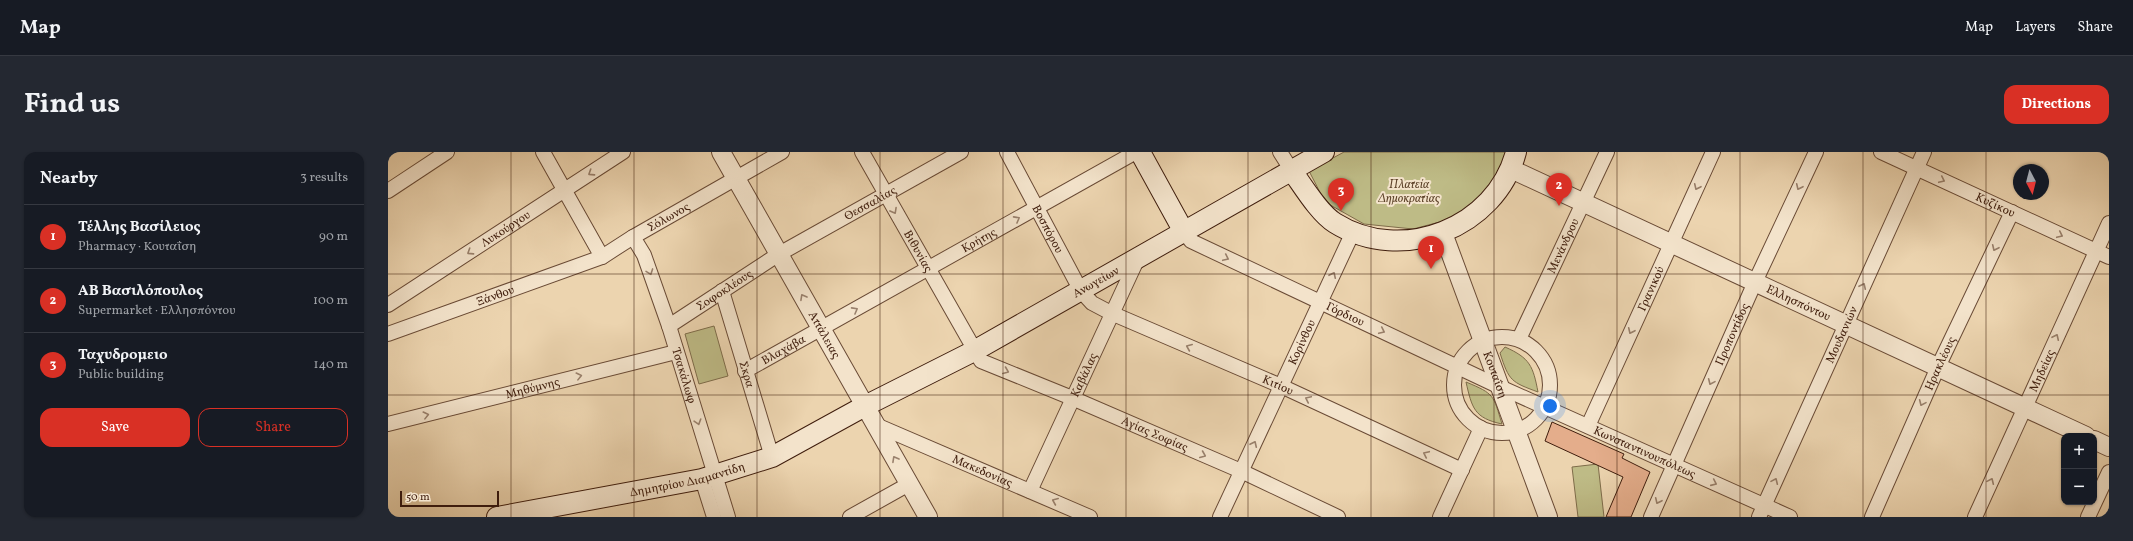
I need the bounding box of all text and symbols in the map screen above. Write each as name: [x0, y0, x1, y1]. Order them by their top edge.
text: Map: [20, 15, 61, 41]
text: Map: [1965, 18, 1993, 37]
text: Layers: [2015, 18, 2055, 37]
text: Share: [2077, 18, 2113, 37]
text: Find us: [24, 85, 120, 124]
button: Directions: [2004, 85, 2109, 124]
north arrow: [2013, 164, 2049, 200]
text: Nearby: [40, 167, 98, 190]
text: 3 results: [300, 169, 348, 187]
one-way arrow: [588, 169, 595, 176]
pin: 2: [1546, 173, 1572, 206]
one-way arrow: [1938, 175, 1945, 183]
park label: Πλατεία Δημοκρατίας: [1377, 177, 1440, 207]
pin: 3: [1328, 178, 1354, 211]
street label: Θεσσαλίας: [842, 183, 900, 225]
one-way arrow: [1694, 183, 1702, 191]
one-way arrow: [1796, 183, 1804, 191]
street label: Κυζίκου: [1973, 190, 2017, 222]
street label: Σόλωνος: [645, 199, 693, 236]
street label: Βοσπόρου: [1028, 202, 1066, 256]
street label: Λυκούργου: [478, 207, 534, 251]
one-way arrow: [890, 207, 897, 214]
one-way arrow: [1013, 216, 1020, 223]
street label: Μενάνδρου: [1544, 216, 1584, 276]
text: Τέλλης Βασίλειος: [78, 217, 200, 238]
street label: Κρήτης: [959, 225, 1000, 257]
text: 1: [50, 228, 56, 246]
text: 90 m: [319, 228, 348, 246]
street label: Βιθυνίας: [899, 228, 936, 275]
one-way arrow: [2055, 230, 2063, 238]
pin: 1: [1418, 236, 1444, 269]
text: Pharmacy · Κουταΐση: [78, 238, 197, 256]
one-way arrow: [1992, 243, 2000, 251]
one-way arrow: [467, 247, 474, 255]
one-way arrow: [1222, 253, 1229, 261]
street label: Ανωγείων: [1070, 263, 1122, 302]
street label: Γρανικού: [1634, 264, 1669, 314]
street label: Σοφοκλέους: [694, 266, 756, 315]
one-way arrow: [645, 268, 654, 275]
one-way arrow: [1328, 272, 1336, 279]
text: ΑΒ Βασιλόπουλος: [78, 281, 203, 302]
street label: Ξάνθου: [474, 282, 517, 310]
street label: Ελλησπόντου: [1763, 282, 1833, 325]
one-way arrow: [1858, 283, 1866, 291]
text: 2: [50, 292, 56, 310]
text: 100 m: [313, 292, 348, 310]
one-way arrow: [800, 294, 808, 301]
street label: Γόρδιου: [1323, 299, 1367, 331]
street label: Προποντίδος: [1712, 301, 1754, 368]
text: Supermarket · Ελλησπόντου: [78, 302, 235, 320]
street label: Μουδανιών: [1823, 304, 1862, 366]
one-way arrow: [851, 307, 858, 314]
street label: Αττάλειας: [804, 309, 843, 362]
street label: Κορίνθου: [1285, 317, 1320, 368]
one-way arrow: [1377, 326, 1385, 334]
one-way arrow: [1628, 327, 1636, 334]
street label: Βλαχάβα: [759, 332, 809, 369]
street label: Ηρακλέους: [1922, 334, 1960, 393]
one-way arrow: [2051, 334, 2059, 342]
one-way arrow: [1186, 344, 1194, 352]
text: Ταχυδρομειο: [78, 345, 168, 366]
street label: Τσακάλωφ: [667, 346, 699, 406]
street label: Μηδείας: [2026, 347, 2059, 395]
street label: Κουταΐση: [1478, 349, 1510, 401]
street label: Καβάλας: [1067, 350, 1102, 400]
text: 3: [50, 356, 56, 374]
text: 140 m: [314, 356, 348, 374]
street label: Σκρα: [735, 359, 758, 390]
text: Public building: [78, 366, 164, 384]
one-way arrow: [1002, 367, 1009, 375]
one-way arrow: [575, 372, 582, 381]
street label: Κιτίου: [1260, 372, 1296, 400]
street label: Μηθύμνης: [504, 374, 561, 403]
one-way arrow: [1708, 378, 1716, 386]
one-way arrow: [1305, 396, 1313, 404]
your location: [1540, 396, 1560, 416]
one-way arrow: [1919, 400, 1927, 407]
button: Save: [40, 408, 190, 447]
button: Share: [198, 408, 348, 447]
one-way arrow: [423, 411, 429, 419]
street label: Αγίας Σοφίας: [1119, 413, 1190, 456]
one-way arrow: [693, 419, 702, 426]
street label: Κωνσταντινουπόλεως: [1591, 423, 1698, 483]
map controls: [2061, 433, 2097, 505]
button: +: [2061, 433, 2097, 469]
one-way arrow: [1249, 440, 1257, 448]
one-way arrow: [1199, 450, 1206, 458]
one-way arrow: [1423, 451, 1431, 459]
street label: Μακεδονίας: [950, 452, 1015, 492]
one-way arrow: [892, 456, 899, 463]
street label: Δημητρίου Διαμαντίδη: [629, 459, 747, 501]
button: −: [2061, 469, 2097, 505]
one-way arrow: [1710, 478, 1718, 486]
one-way arrow: [1770, 478, 1778, 486]
one-way arrow: [1986, 478, 1994, 486]
scale bar: [400, 489, 499, 508]
text: 50 m: [406, 490, 430, 505]
one-way arrow: [1655, 497, 1663, 504]
one-way arrow: [1051, 498, 1058, 506]

